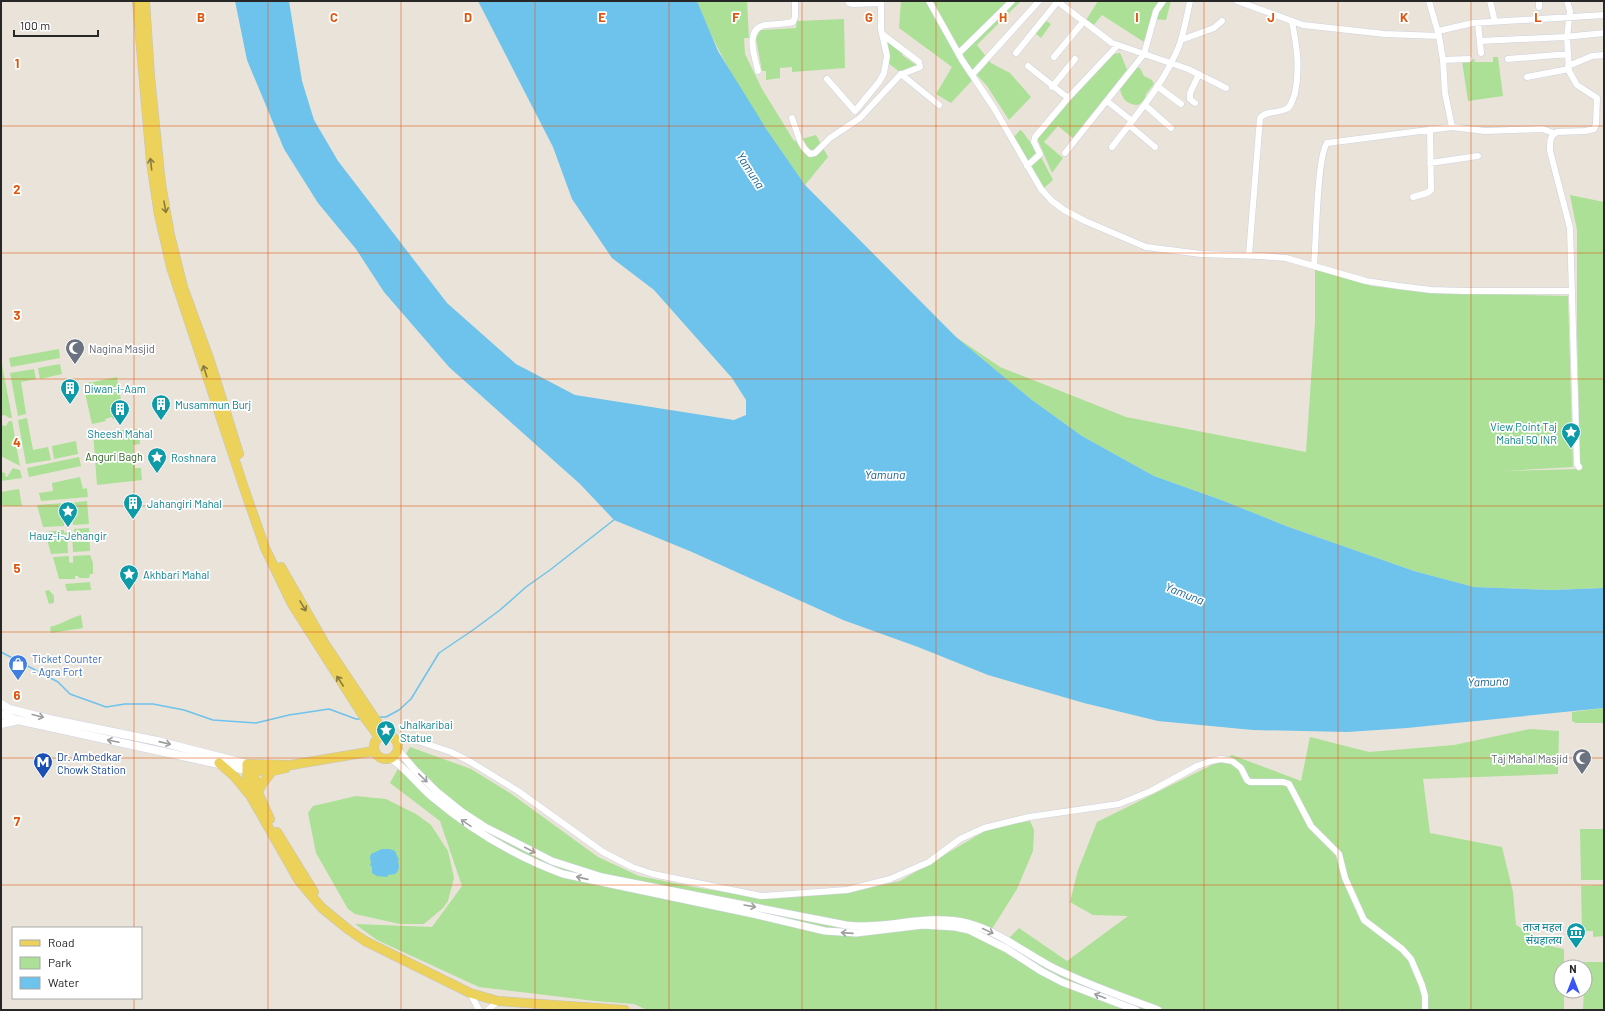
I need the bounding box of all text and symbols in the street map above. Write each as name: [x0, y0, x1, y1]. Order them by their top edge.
text: B: [197, 9, 205, 25]
text: C: [330, 9, 338, 25]
text: D: [464, 9, 472, 25]
text: E: [598, 9, 606, 25]
text: F: [732, 9, 740, 25]
text: G: [865, 9, 873, 25]
text: H: [999, 9, 1007, 25]
text: I: [1135, 9, 1139, 25]
text: J: [1267, 9, 1275, 25]
text: K: [1400, 9, 1408, 25]
text: L: [1534, 9, 1542, 25]
scale bar: [14, 12, 98, 38]
text: 100 m: [20, 18, 50, 32]
text: 1: [15, 55, 19, 71]
water label: Yamuna: [734, 149, 768, 191]
one-way arrow: [147, 158, 155, 171]
text: 2: [13, 181, 21, 197]
one-way arrow: [162, 200, 170, 213]
text: 3: [13, 307, 21, 323]
mosque icon: Nagina Masjid: [64, 337, 86, 365]
place label: Nagina Masjid: [89, 342, 155, 355]
one-way arrow: [201, 365, 208, 378]
building icon: Diwan-i-Aam: [59, 377, 81, 405]
place label: Diwan-i-Aam: [84, 382, 146, 395]
building icon: Musammun Burj: [150, 393, 172, 421]
building icon: Sheesh Mahal: [109, 398, 131, 426]
place label: Musammun Burj: [175, 398, 251, 411]
place label: View Point Taj Mahal 50 INR: [1490, 420, 1557, 446]
place icon: View Point Taj Mahal 50 INR: [1560, 421, 1582, 449]
place label: Sheesh Mahal: [88, 427, 152, 440]
text: 4: [13, 434, 21, 450]
place icon: Roshnara: [146, 446, 168, 474]
park label: Anguri Bagh: [85, 450, 143, 463]
place label: Roshnara: [171, 451, 216, 464]
water label: Yamuna: [865, 467, 905, 481]
building icon: Jahangiri Mahal: [122, 492, 144, 520]
place label: Jahangiri Mahal: [147, 497, 222, 510]
place icon: Hauz-i-Jehangir: [57, 500, 79, 528]
place label: Hauz-i-Jehangir: [29, 529, 107, 542]
text: 5: [13, 560, 21, 576]
place icon: Akhbari Mahal: [118, 563, 140, 591]
place label: Akhbari Mahal: [143, 568, 209, 581]
water label: Yamuna: [1164, 579, 1206, 607]
one-way arrow: [299, 600, 307, 612]
place label: Ticket Counter - Agra Fort: [32, 652, 102, 678]
shop icon: Ticket Counter - Agra Fort: [7, 653, 29, 681]
water label: Yamuna: [1467, 673, 1509, 689]
one-way arrow: [336, 676, 344, 687]
text: 6: [14, 687, 21, 703]
one-way arrow: [31, 713, 44, 720]
place label: Jhalkaribai Statue: [400, 718, 453, 744]
place icon: Jhalkaribai Statue: [375, 719, 397, 747]
one-way arrow: [106, 736, 119, 744]
one-way arrow: [158, 740, 171, 747]
mosque icon: Taj Mahal Masjid: [1571, 747, 1593, 775]
place label: Dr. Ambedkar Chowk Station: [57, 750, 126, 776]
metro station icon: Dr. Ambedkar Chowk Station: [32, 751, 54, 779]
place label: Taj Mahal Masjid: [1491, 752, 1568, 765]
one-way arrow: [418, 774, 428, 783]
text: 7: [14, 813, 21, 829]
one-way arrow: [460, 818, 472, 826]
one-way arrow: [524, 847, 536, 855]
one-way arrow: [576, 874, 589, 882]
one-way arrow: [744, 902, 757, 910]
place label: ताज महल संग्रहालय: [1523, 920, 1563, 946]
museum icon: ताज महल संग्रहालय: [1565, 921, 1587, 949]
legend: [12, 927, 142, 999]
one-way arrow: [982, 928, 994, 935]
one-way arrow: [841, 929, 854, 936]
text: Road: [48, 935, 75, 949]
text: Park: [48, 955, 72, 969]
north arrow: [1553, 959, 1593, 999]
text: N: [1569, 962, 1577, 975]
text: Water: [48, 975, 80, 989]
one-way arrow: [1094, 991, 1106, 999]

